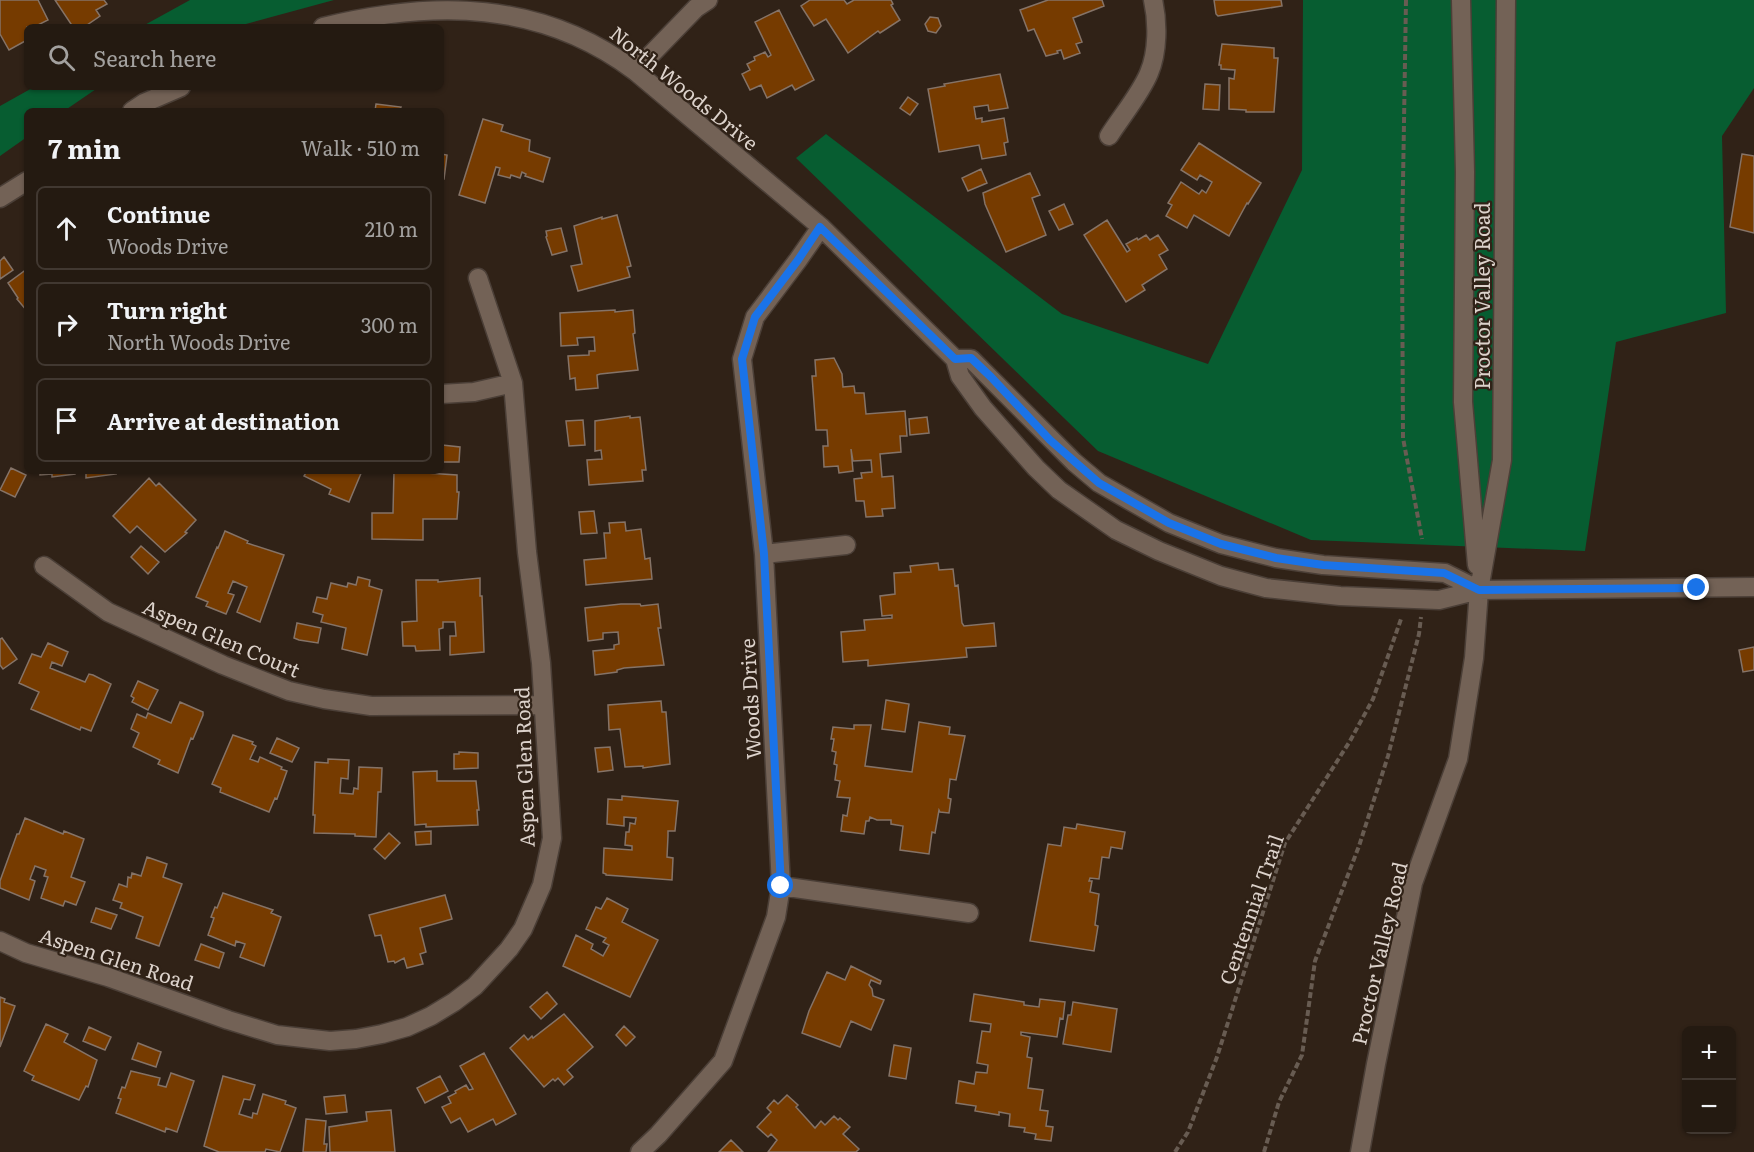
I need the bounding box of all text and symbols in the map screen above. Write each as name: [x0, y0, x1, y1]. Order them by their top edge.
street label: North Woods Drive: [604, 18, 766, 156]
search box: [24, 24, 444, 90]
icon: search: [45, 41, 78, 74]
text: Search here: [93, 41, 216, 74]
text: 7 min: [48, 128, 121, 167]
text: Walk · 510 m: [301, 132, 420, 162]
text: Continue: [107, 197, 210, 230]
street label: Proctor Valley Road: [1466, 202, 1496, 390]
icon: ahead: [50, 212, 83, 245]
text: 210 m: [365, 213, 418, 243]
text: Woods Drive: [107, 230, 228, 260]
text: Turn right: [107, 293, 227, 326]
icon: right: [50, 308, 83, 341]
text: 300 m: [361, 309, 418, 339]
text: North Woods Drive: [107, 326, 290, 356]
icon: arrive: [50, 404, 83, 437]
text: Arrive at destination: [107, 404, 340, 437]
route end: [1683, 574, 1709, 600]
street label: Aspen Glen Court: [139, 590, 305, 684]
street label: Woods Drive: [731, 638, 767, 760]
street label: Aspen Glen Road: [505, 686, 541, 848]
street label: Centennial Trail: [1210, 830, 1290, 988]
street label: Proctor Valley Road: [1342, 858, 1414, 1048]
route start: [767, 872, 793, 898]
street label: Aspen Glen Road: [36, 919, 198, 997]
map controls: [1682, 1026, 1736, 1134]
button: +: [1682, 1026, 1736, 1080]
button: −: [1682, 1080, 1736, 1134]

